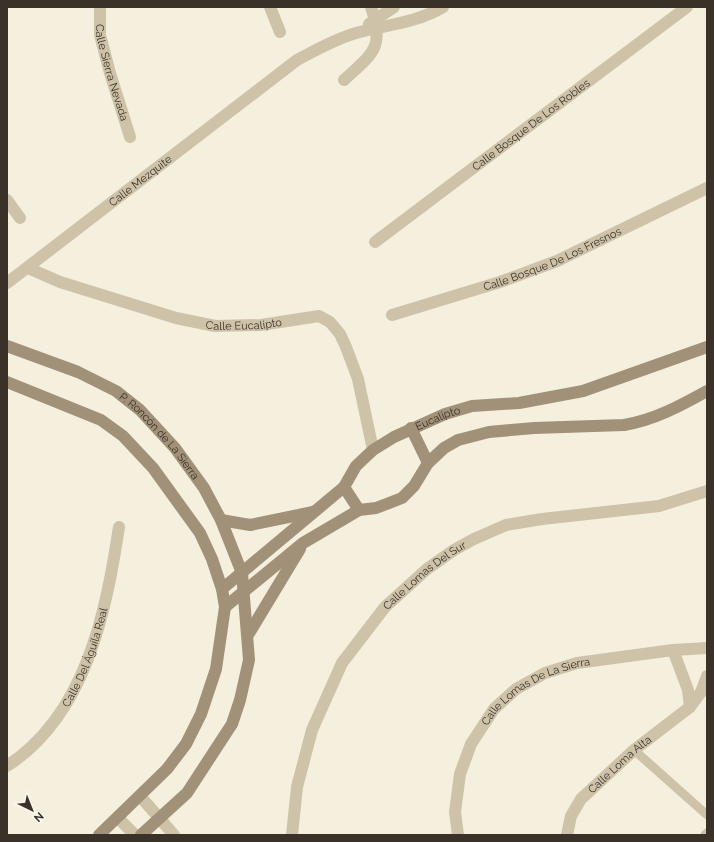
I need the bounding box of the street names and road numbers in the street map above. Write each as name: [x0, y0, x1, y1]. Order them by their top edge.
street label: Calle Sierra Nevada: [93, 24, 131, 123]
street label: Calle Bosque De Los Robles: [470, 77, 592, 174]
street label: Calle Mezquite: [106, 152, 175, 209]
street label: Calle Bosque De Los Fresnos: [482, 225, 624, 294]
street label: Calle Eucalipto: [204, 316, 283, 333]
street label: P. Roncón de La Sierra: [117, 390, 202, 482]
street label: Eucalipto: [413, 404, 462, 433]
street label: Calle Lomas Del Sur: [380, 539, 468, 613]
street label: Calle Del Águila Real: [60, 606, 110, 709]
street label: Calle Lomas De La Sierra: [479, 655, 591, 728]
street label: Calle Loma Alta: [585, 733, 654, 796]

